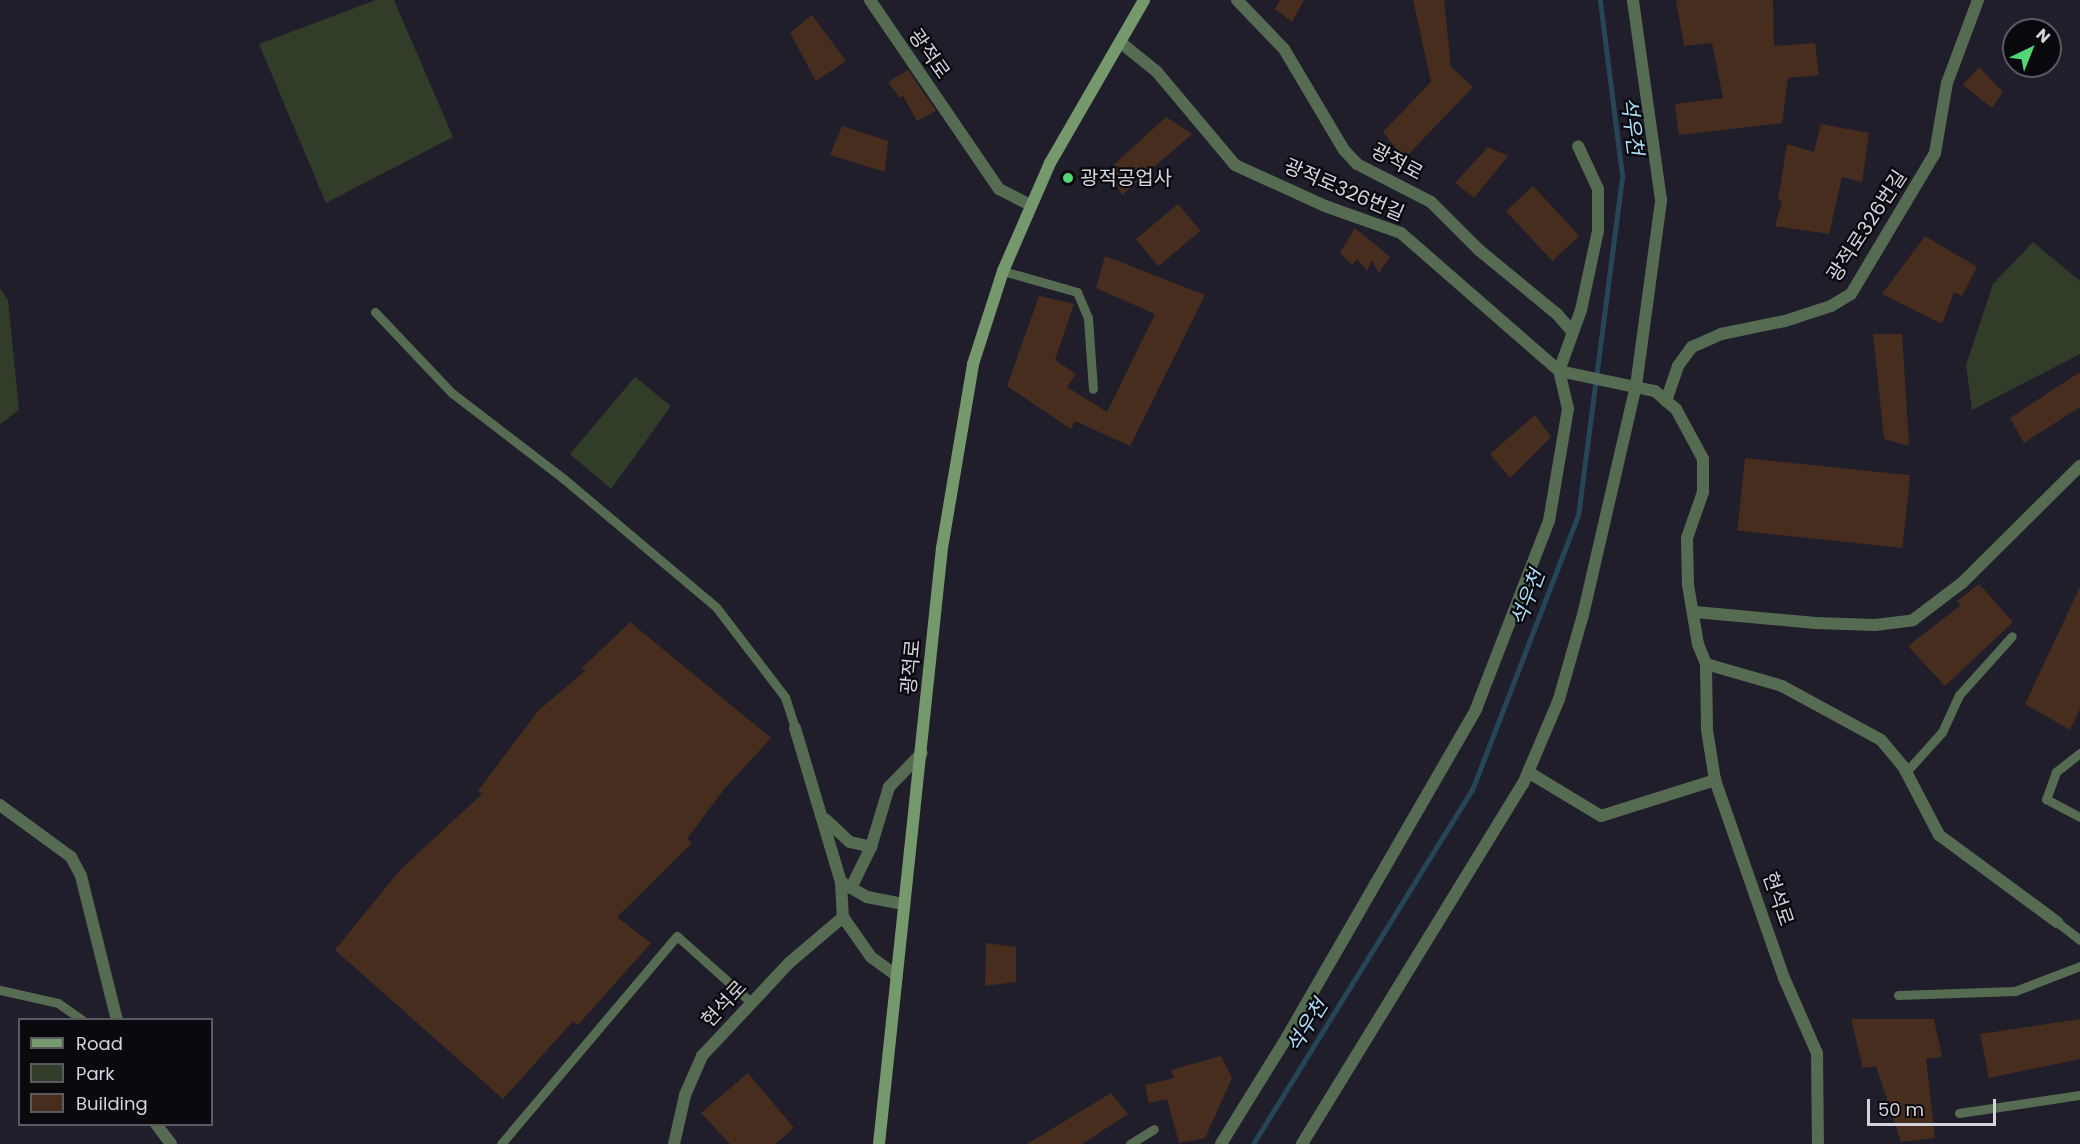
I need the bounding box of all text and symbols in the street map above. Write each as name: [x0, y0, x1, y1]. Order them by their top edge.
north arrow: [2002, 18, 2062, 78]
text: N: [2031, 23, 2055, 48]
street label: 광적로: [903, 25, 955, 83]
water label: 석우천: [1616, 96, 1648, 156]
street label: 광적로: [1367, 138, 1427, 186]
street label: 광적로326번길: [1280, 154, 1408, 226]
place label: 광적공업사: [1080, 166, 1172, 190]
street label: 광적로326번길: [1822, 166, 1912, 286]
marker: 광적공업사: [1061, 171, 1075, 185]
water label: 석우천: [1506, 566, 1550, 630]
street label: 광적로: [897, 638, 925, 696]
street label: 현석로: [1758, 869, 1798, 929]
street label: 현석로: [696, 976, 752, 1032]
water label: 석우천: [1281, 995, 1333, 1057]
legend: [18, 1018, 213, 1126]
text: Road: [76, 1031, 123, 1056]
text: Park: [76, 1061, 115, 1086]
scale bar: [1870, 1087, 1999, 1125]
text: Building: [76, 1091, 148, 1116]
text: 50 m: [1878, 1097, 1924, 1122]

